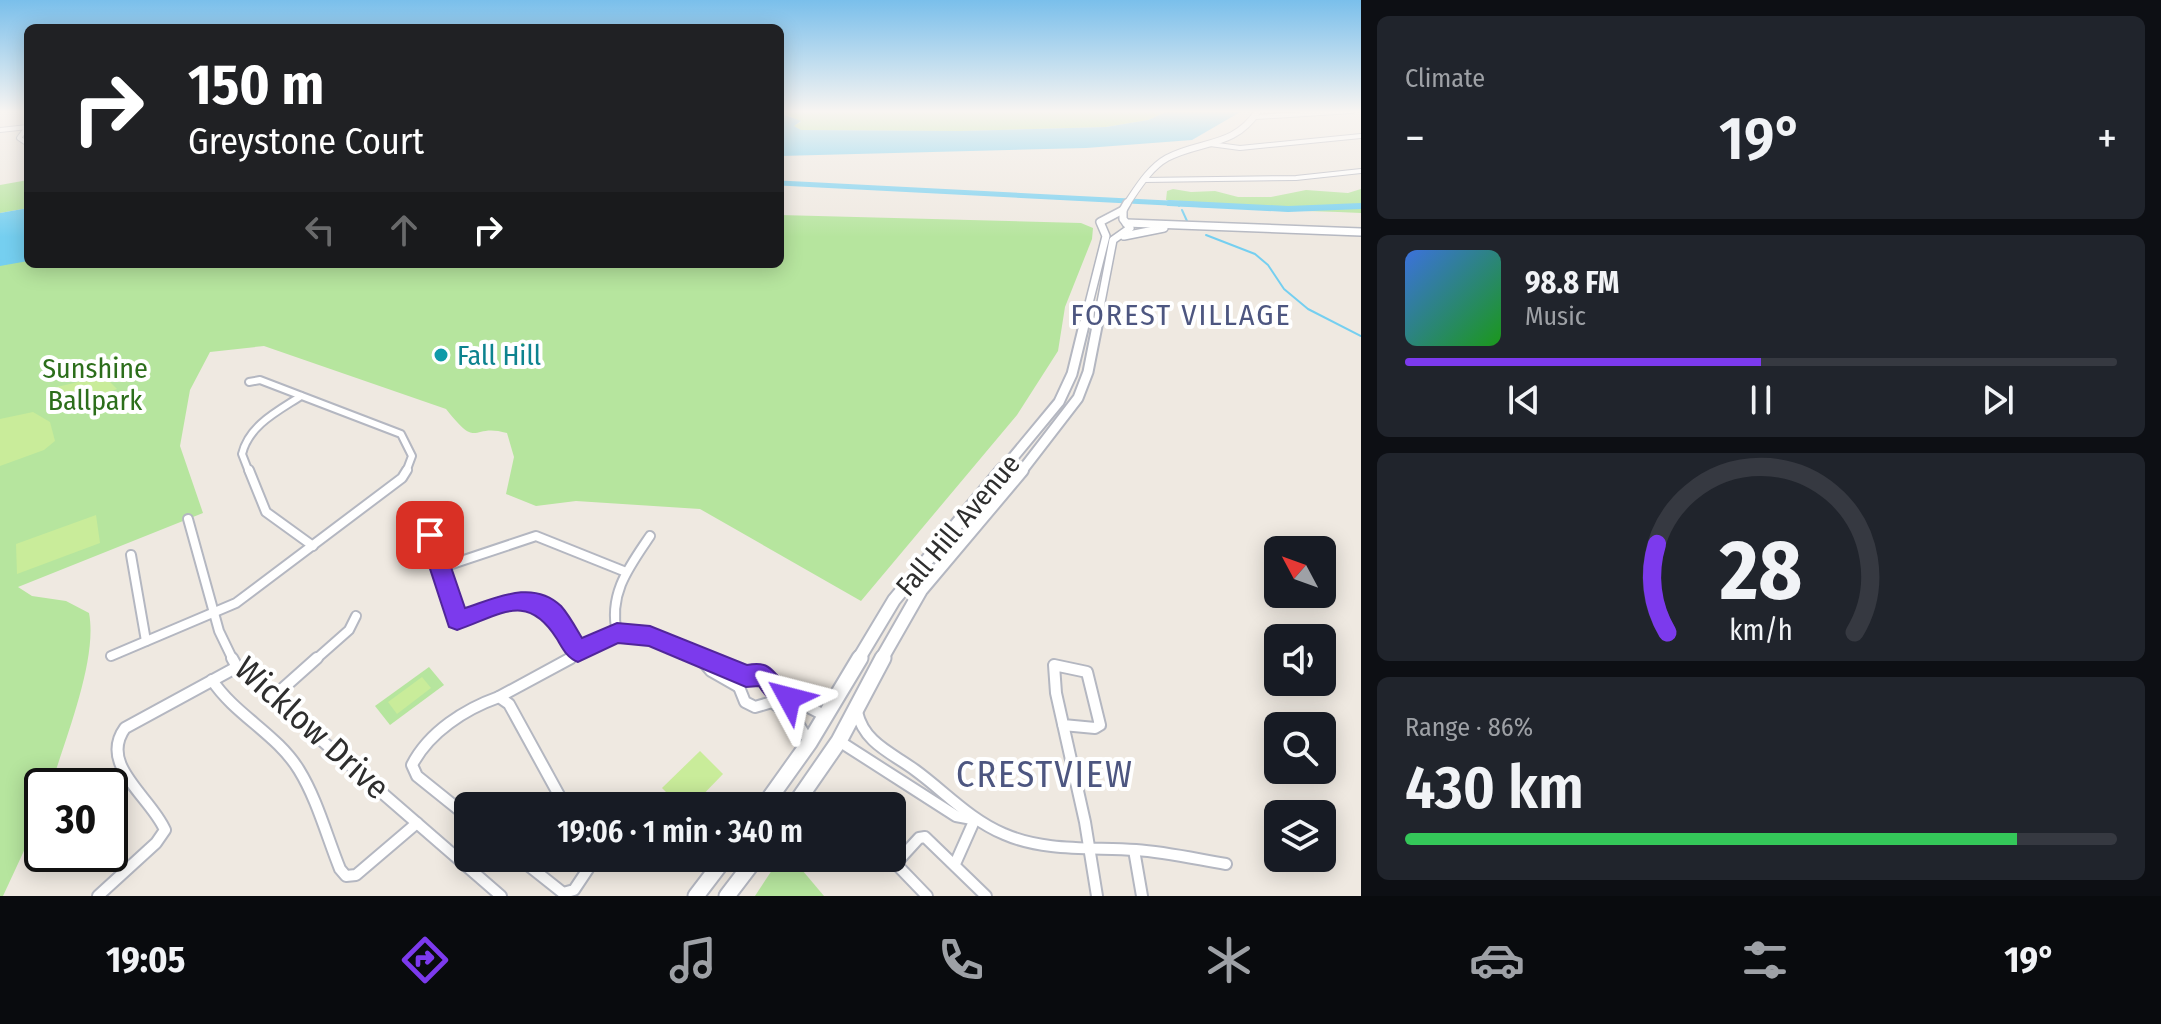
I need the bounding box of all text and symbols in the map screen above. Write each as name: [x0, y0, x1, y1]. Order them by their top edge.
text: 150 m: [188, 52, 324, 119]
icon: right: [56, 56, 160, 160]
text: Climate: [1405, 63, 1485, 94]
text: 19°: [1719, 103, 1803, 175]
text: −: [1405, 112, 1425, 165]
text: +: [2097, 112, 2117, 165]
text: Greystone Court: [188, 120, 424, 164]
icon: left: [298, 208, 342, 252]
icon: ahead: [382, 208, 426, 252]
icon: right: [466, 208, 510, 252]
text: 98.8 FM: [1525, 265, 1619, 301]
district label: FOREST VILLAGE: [1070, 297, 1292, 333]
text: Music: [1525, 301, 1586, 332]
place label: Fall Hill: [457, 339, 541, 372]
marker: Fall Hill: [432, 346, 450, 364]
park label: Sunshine Ballpark: [42, 352, 148, 417]
icon: previous: [1502, 378, 1546, 422]
icon: pause: [1739, 378, 1783, 422]
icon: next: [1976, 378, 2020, 422]
street label: Fall Hill Avenue: [889, 447, 1027, 603]
pin: [396, 501, 464, 569]
icon: arrive: [408, 513, 452, 557]
text: 28: [1719, 521, 1802, 621]
north arrow: [1264, 536, 1336, 608]
map controls: [1264, 536, 1336, 872]
text: km/h: [1729, 614, 1793, 649]
button: sound: [1264, 624, 1336, 696]
street label: Wicklow Drive: [226, 648, 398, 808]
position arrow: [747, 656, 831, 740]
button: search: [1264, 712, 1336, 784]
text: Range · 86%: [1405, 712, 1533, 743]
text: 430 km: [1405, 752, 1584, 824]
district label: CRESTVIEW: [956, 753, 1134, 797]
speed limit sign: 30: [24, 768, 128, 872]
button: layers: [1264, 800, 1336, 872]
text: 19:06 · 1 min · 340 m: [557, 814, 803, 850]
icon: directions: [397, 932, 453, 988]
icon: music: [665, 932, 721, 988]
icon: phone: [933, 932, 989, 988]
icon: climate: [1201, 932, 1257, 988]
icon: car: [1469, 932, 1525, 988]
icon: filters: [1737, 932, 1793, 988]
text: 19:05: [106, 938, 185, 982]
text: 19°: [2004, 938, 2055, 982]

